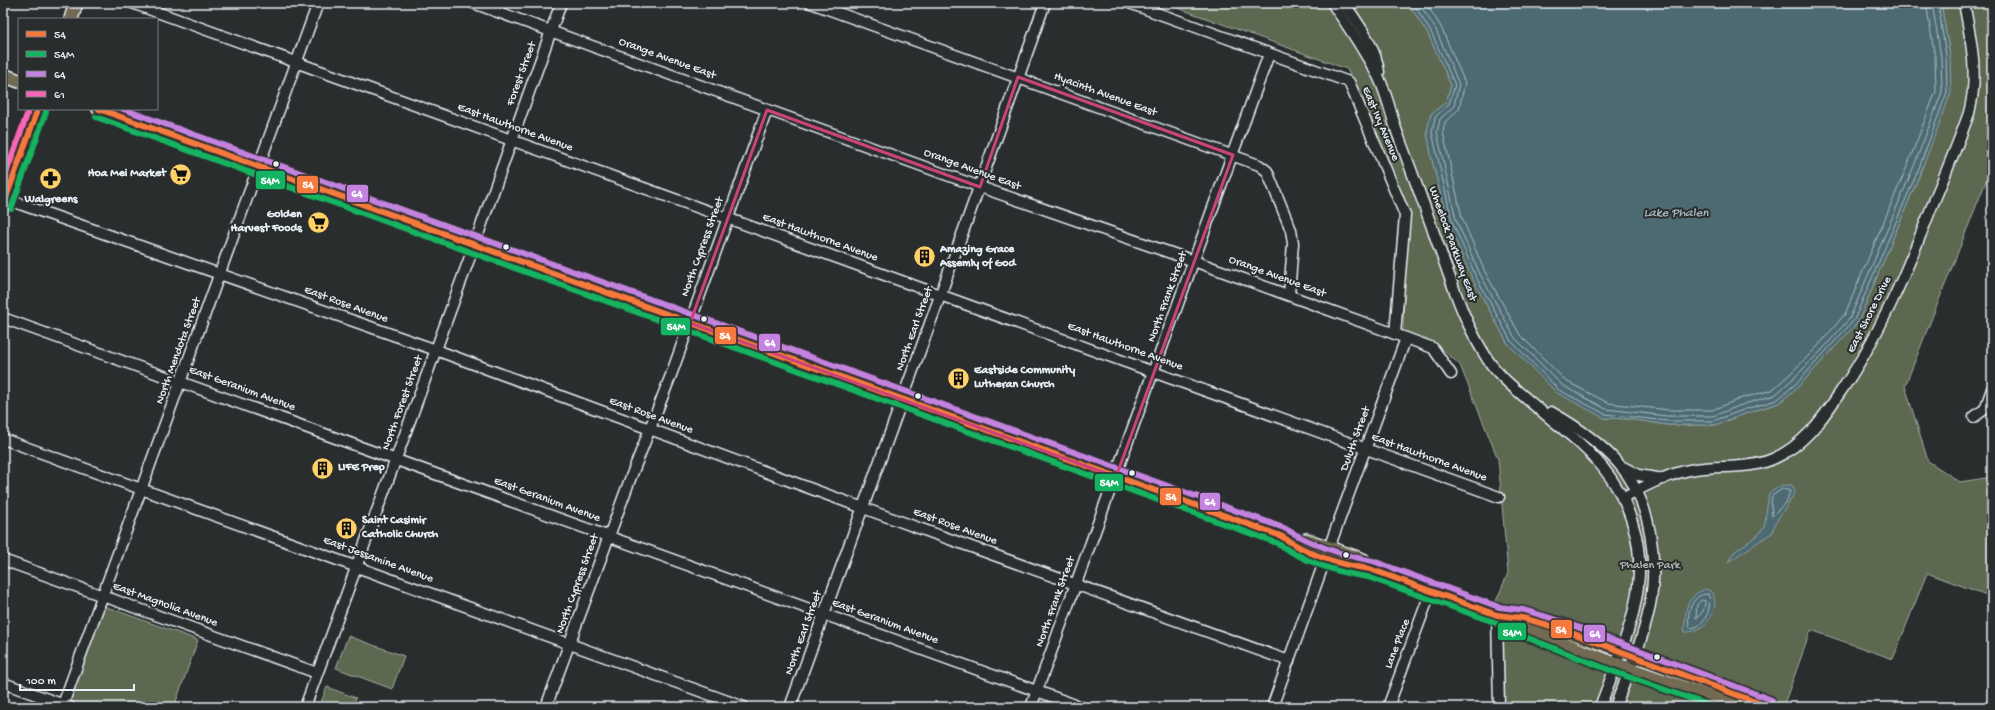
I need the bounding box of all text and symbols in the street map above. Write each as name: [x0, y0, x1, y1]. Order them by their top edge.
legend: [18, 18, 158, 110]
text: 54: [54, 29, 66, 43]
street label: Orange Avenue East: [617, 35, 718, 83]
street label: Forest Street: [504, 39, 540, 109]
text: 54M: [54, 49, 75, 63]
text: 64: [54, 69, 66, 83]
street label: Hyacinth Avenue East: [1052, 70, 1159, 120]
street label: East Ivy Avenue: [1358, 85, 1402, 164]
text: 61: [54, 89, 65, 103]
street label: East Hawthorne Avenue: [455, 101, 575, 156]
street label: Orange Avenue East: [922, 146, 1023, 194]
unlabelled marker: [271, 159, 281, 169]
supermarket icon: Hoa Mei Market: [168, 161, 194, 187]
pharmacy icon: Walgreens: [38, 166, 64, 192]
place label: Hoa Mei Market: [88, 167, 167, 181]
line badge: 54M: [255, 170, 286, 190]
line badge: 54: [296, 175, 319, 194]
text: 54M: [261, 176, 280, 188]
text: 54: [303, 180, 314, 192]
line badge: 64: [346, 184, 369, 203]
street label: Wheelock Parkway East: [1425, 185, 1480, 304]
text: 64: [352, 189, 363, 201]
place label: Walgreens: [23, 193, 78, 207]
street label: North Cypress Street: [678, 194, 728, 299]
water label: Lake Phalen: [1644, 206, 1709, 221]
place label: Golden Harvest Foods: [231, 208, 303, 236]
supermarket icon: Golden Harvest Foods: [305, 209, 331, 235]
street label: East Hawthorne Avenue: [760, 211, 880, 266]
unlabelled marker: [501, 242, 511, 252]
place label: Amazing Grace Assemly of God: [939, 243, 1018, 271]
building icon: Amazing Grace Assemly of God: [912, 244, 938, 270]
street label: North Frank Street: [1145, 249, 1191, 344]
street label: Orange Avenue East: [1227, 253, 1328, 301]
street label: East Shore Drive: [1845, 274, 1896, 356]
street label: East Rose Avenue: [302, 283, 391, 327]
street label: North Earl Street: [893, 284, 937, 373]
street label: North Mendota Street: [153, 295, 205, 406]
unlabelled marker: [699, 314, 709, 324]
line badge: 54M: [660, 317, 691, 336]
street label: East Hawthorne Avenue: [1065, 320, 1185, 375]
text: 54M: [667, 322, 686, 334]
line badge: 54: [714, 326, 737, 345]
text: 54: [720, 331, 731, 343]
line badge: 64: [758, 333, 781, 352]
text: 64: [765, 338, 776, 350]
street label: North Forest Street: [379, 353, 427, 452]
street label: East Geranium Avenue: [187, 363, 298, 415]
place label: Eastside Community Lutheran Church: [973, 364, 1075, 392]
building icon: Eastside Community Lutheran Church: [945, 365, 971, 391]
unlabelled marker: [913, 391, 923, 401]
street label: East Rose Avenue: [607, 394, 696, 438]
street label: Duluth Street: [1337, 404, 1375, 474]
street label: East Hawthorne Avenue: [1369, 431, 1489, 486]
building icon: LIFE Prep: [310, 455, 336, 481]
place label: LIFE Prep: [338, 461, 385, 475]
unlabelled marker: [1127, 468, 1137, 478]
line badge: 54M: [1094, 473, 1124, 492]
street label: East Geranium Avenue: [492, 474, 603, 526]
text: 54M: [1100, 478, 1119, 490]
line badge: 54: [1159, 487, 1182, 506]
text: 54: [1166, 492, 1177, 504]
line badge: 64: [1199, 492, 1221, 511]
text: 64: [1205, 497, 1216, 509]
street label: East Rose Avenue: [911, 505, 1000, 549]
place label: Saint Casimir Catholic Church: [361, 514, 439, 542]
building icon: Saint Casimir Catholic Church: [334, 515, 360, 541]
street label: North Cypress Street: [553, 531, 603, 636]
street label: East Jessamine Avenue: [321, 534, 436, 587]
unlabelled marker: [1341, 550, 1351, 560]
street label: North Frank Street: [1033, 554, 1079, 649]
park label: Phalen Park: [1619, 559, 1682, 573]
street label: East Magnolia Avenue: [111, 579, 220, 631]
street label: North Earl Street: [782, 588, 826, 677]
street label: East Geranium Avenue: [830, 596, 941, 648]
street label: Lane Place: [1382, 616, 1414, 671]
line badge: 54: [1550, 619, 1573, 639]
line badge: 54M: [1497, 622, 1527, 641]
line badge: 64: [1583, 624, 1606, 643]
text: 54: [1556, 625, 1567, 637]
text: 54M: [1503, 628, 1522, 640]
text: 64: [1590, 629, 1601, 641]
unlabelled marker: [1652, 652, 1662, 662]
scale bar: [20, 666, 134, 692]
text: 100 m: [25, 675, 56, 689]

